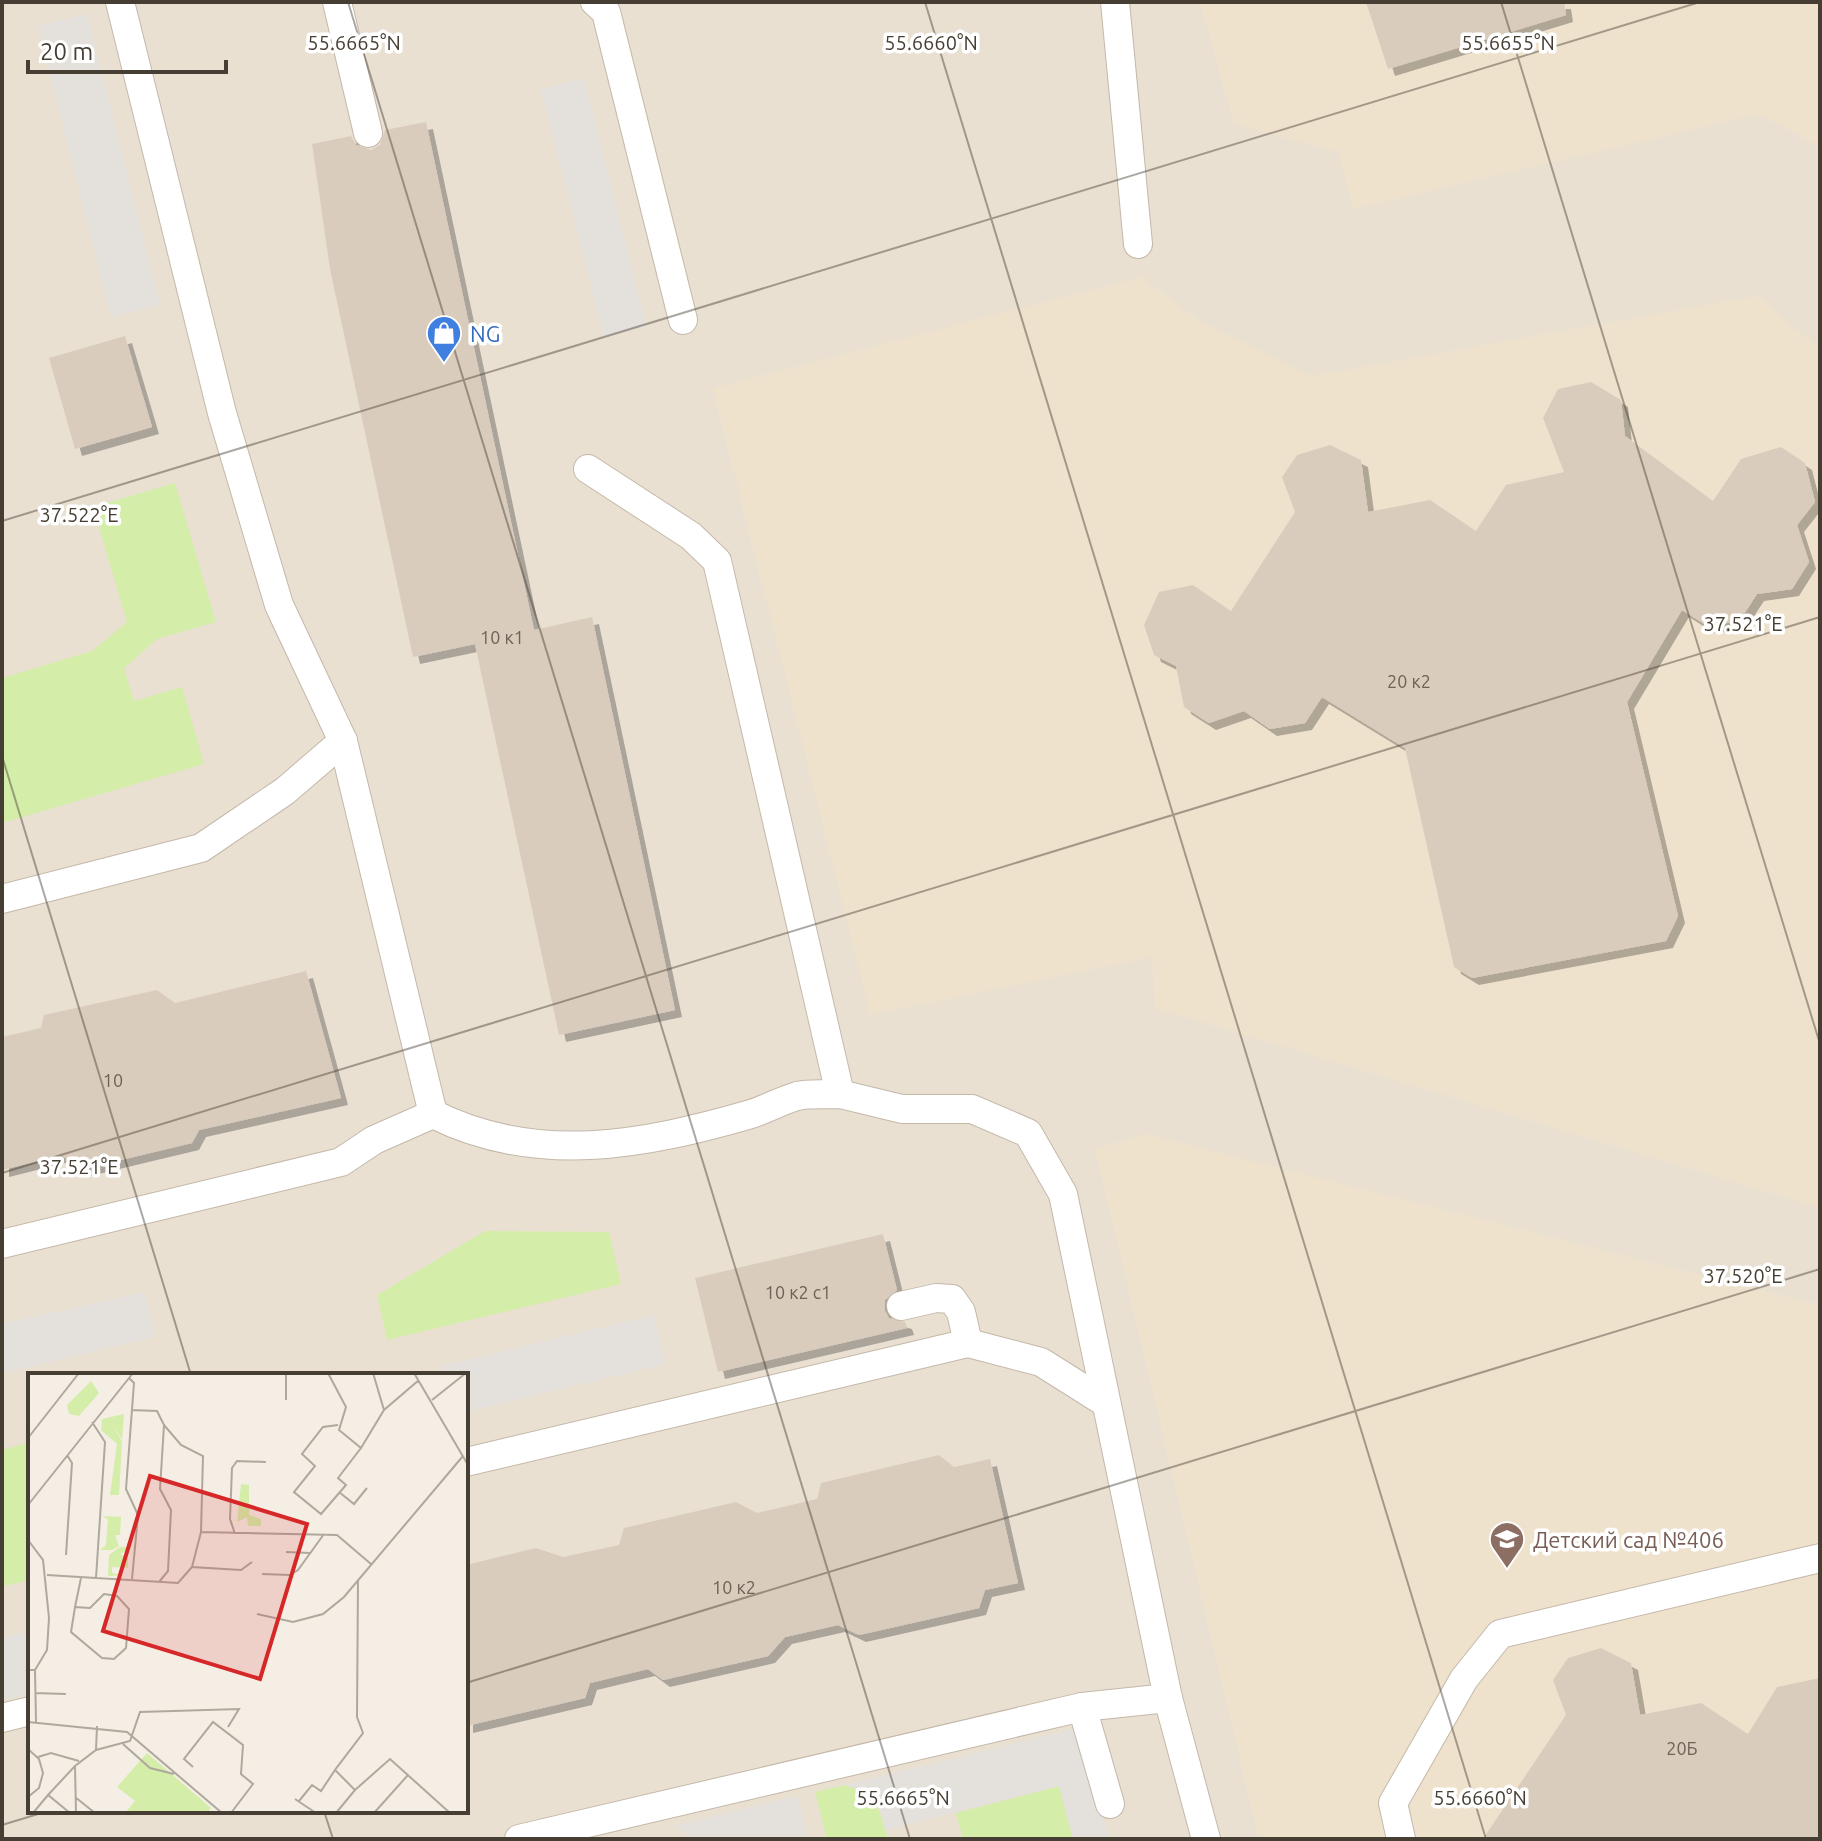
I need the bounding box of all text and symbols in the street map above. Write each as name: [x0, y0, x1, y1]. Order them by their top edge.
scale bar: [28, 24, 226, 74]
text: 55.6665°N: [307, 31, 401, 54]
text: 55.6660°N: [884, 31, 978, 54]
text: 55.6655°N: [1461, 31, 1555, 54]
text: 20 m: [40, 38, 93, 65]
shop icon: NG: [425, 314, 463, 364]
place label: NG: [470, 321, 500, 346]
text: 37.522°E: [40, 503, 119, 526]
text: 37.521°E: [1704, 612, 1783, 635]
house number: 10 к1: [480, 627, 524, 647]
house number: 20 к2: [1387, 671, 1431, 691]
house number: 10: [103, 1070, 123, 1090]
text: 37.521°E: [40, 1155, 119, 1178]
text: 37.520°E: [1704, 1264, 1783, 1287]
house number: 10 к2 с1: [765, 1282, 831, 1302]
inset map: [28, 1373, 468, 1813]
school or university icon: Детский сад №406: [1488, 1520, 1526, 1570]
place label: Детский сад №406: [1533, 1527, 1724, 1552]
house number: 10 к2: [712, 1577, 756, 1597]
house number: 20Б: [1666, 1738, 1698, 1758]
text: 55.6665°N: [856, 1786, 950, 1809]
text: 55.6660°N: [1433, 1786, 1527, 1809]

